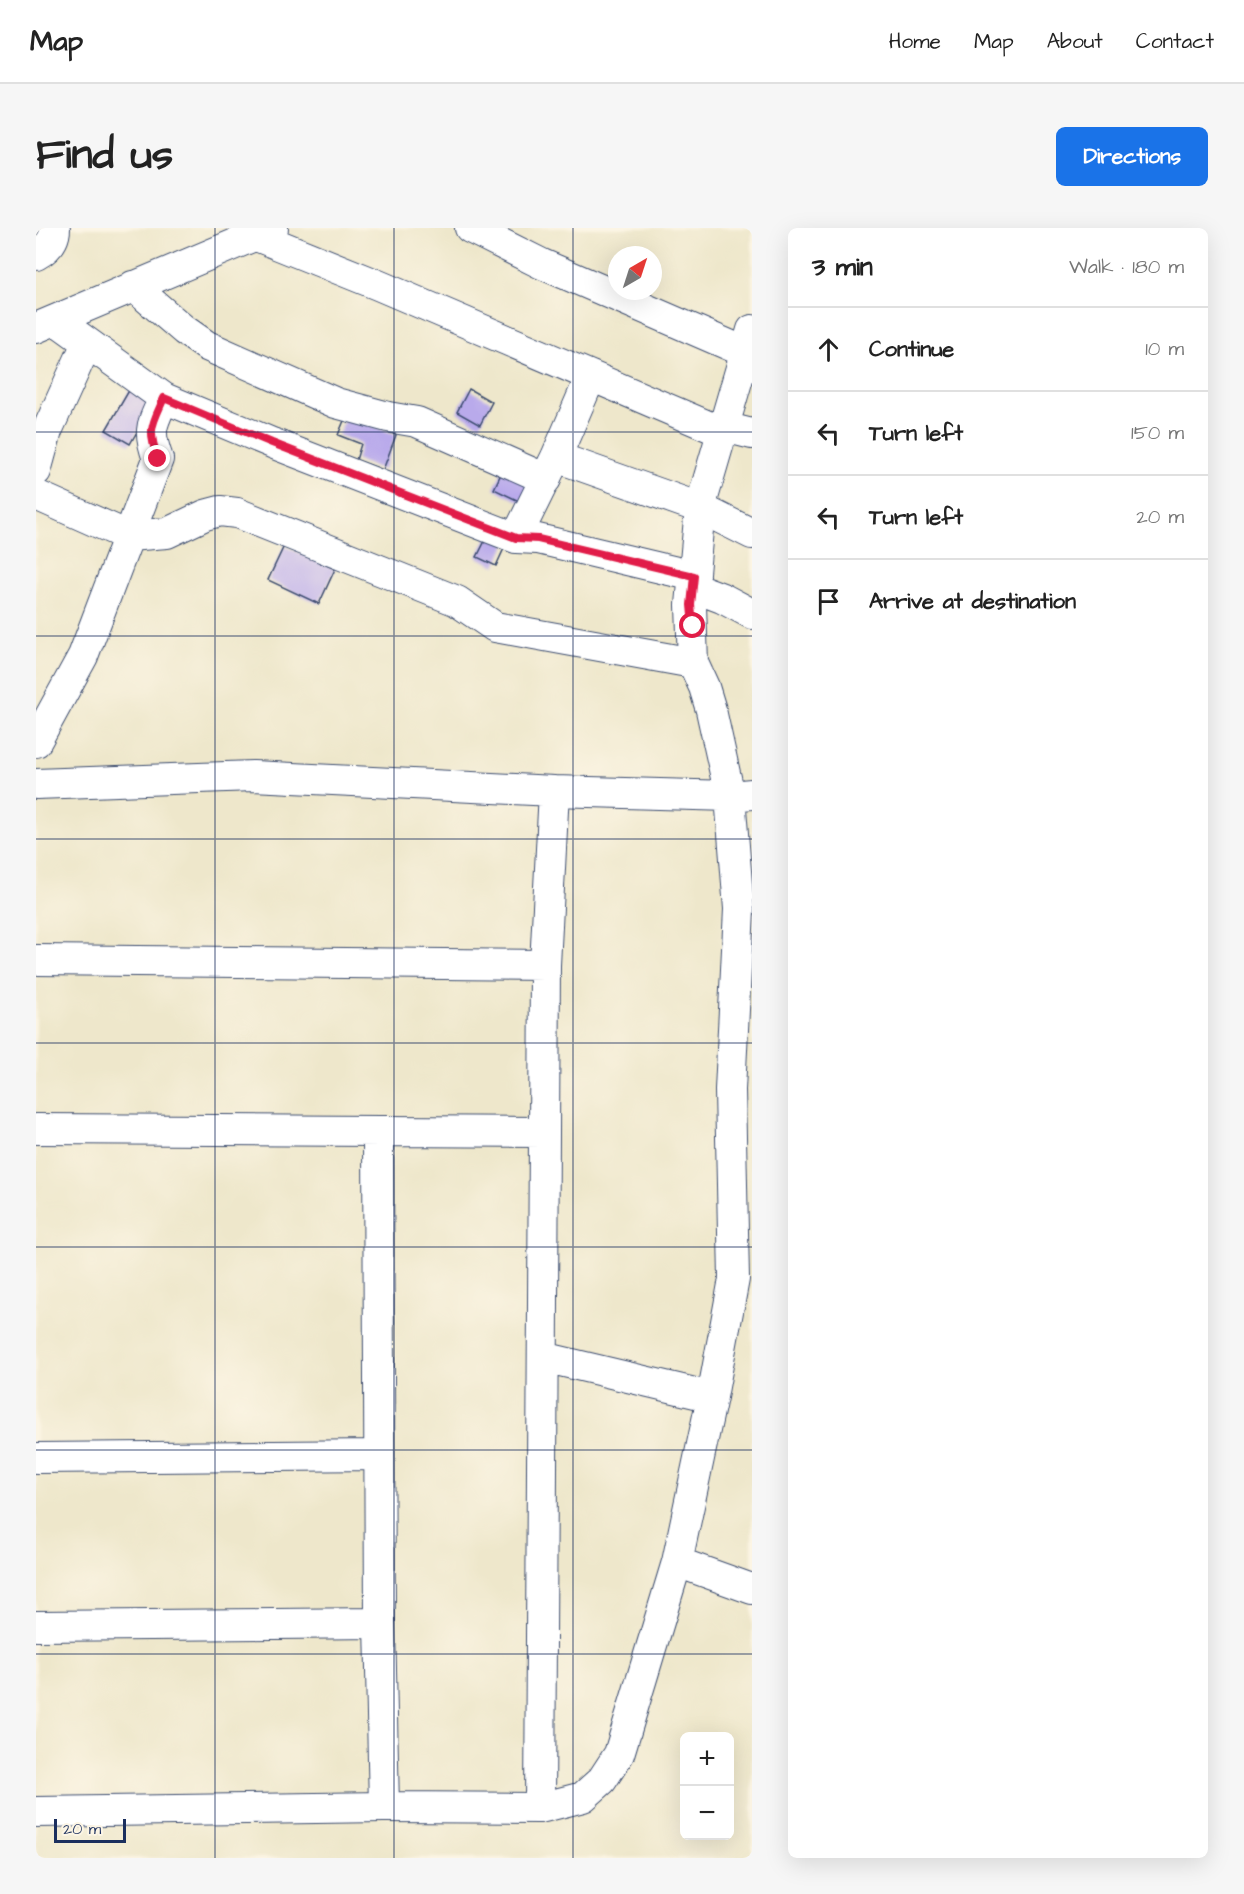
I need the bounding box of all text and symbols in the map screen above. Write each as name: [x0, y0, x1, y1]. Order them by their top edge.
text: Map: [30, 22, 83, 61]
text: Home: [889, 27, 941, 56]
text: Map: [974, 27, 1014, 56]
text: About: [1047, 27, 1103, 56]
text: Contact: [1136, 27, 1214, 56]
text: Find us: [36, 127, 173, 185]
button: Directions: [1056, 127, 1208, 186]
north arrow: [608, 246, 662, 300]
text: 3 min: [812, 249, 873, 285]
text: Walk · 180 m: [1069, 253, 1184, 281]
icon: ahead: [812, 333, 845, 366]
text: Continue: [869, 334, 954, 365]
text: 10 m: [1145, 335, 1184, 363]
icon: left: [812, 417, 845, 450]
text: Turn left: [869, 418, 963, 449]
text: 150 m: [1131, 419, 1184, 447]
route end: [144, 445, 170, 471]
icon: left: [812, 501, 845, 534]
text: Turn left: [869, 502, 963, 533]
text: 20 m: [1136, 503, 1184, 531]
icon: arrive: [812, 585, 845, 618]
text: Arrive at destination: [869, 586, 1076, 617]
route start: [679, 612, 705, 638]
map controls: [680, 1732, 734, 1840]
button: +: [680, 1732, 734, 1786]
button: −: [680, 1786, 734, 1840]
scale bar: [54, 1816, 126, 1844]
text: 20 m: [63, 1818, 101, 1840]

